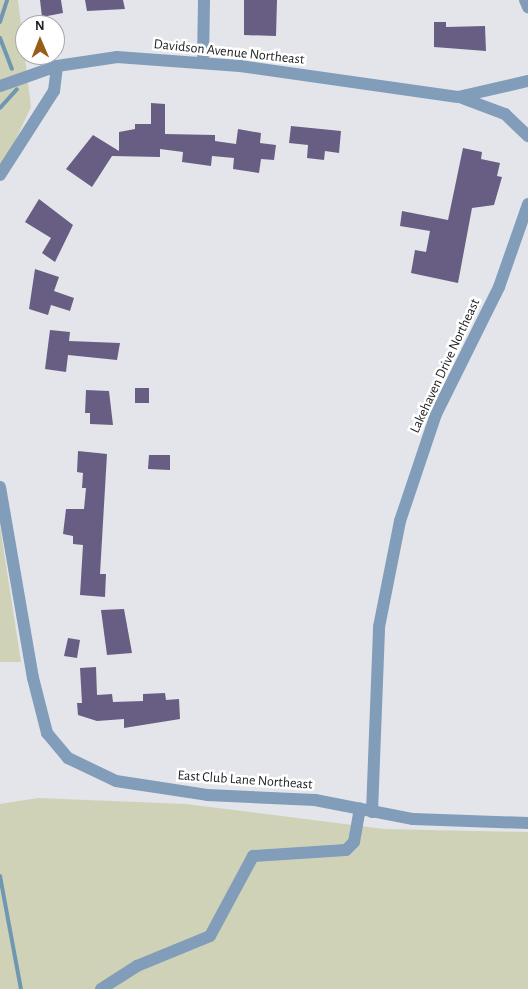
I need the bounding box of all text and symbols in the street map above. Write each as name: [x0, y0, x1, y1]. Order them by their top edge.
north arrow: [15, 15, 65, 65]
text: N: [35, 19, 45, 33]
street label: Davidson Avenue Northeast: [153, 36, 305, 68]
street label: Lakehaven Drive Northeast: [406, 296, 484, 436]
street label: East Club Lane Northeast: [177, 767, 313, 793]

